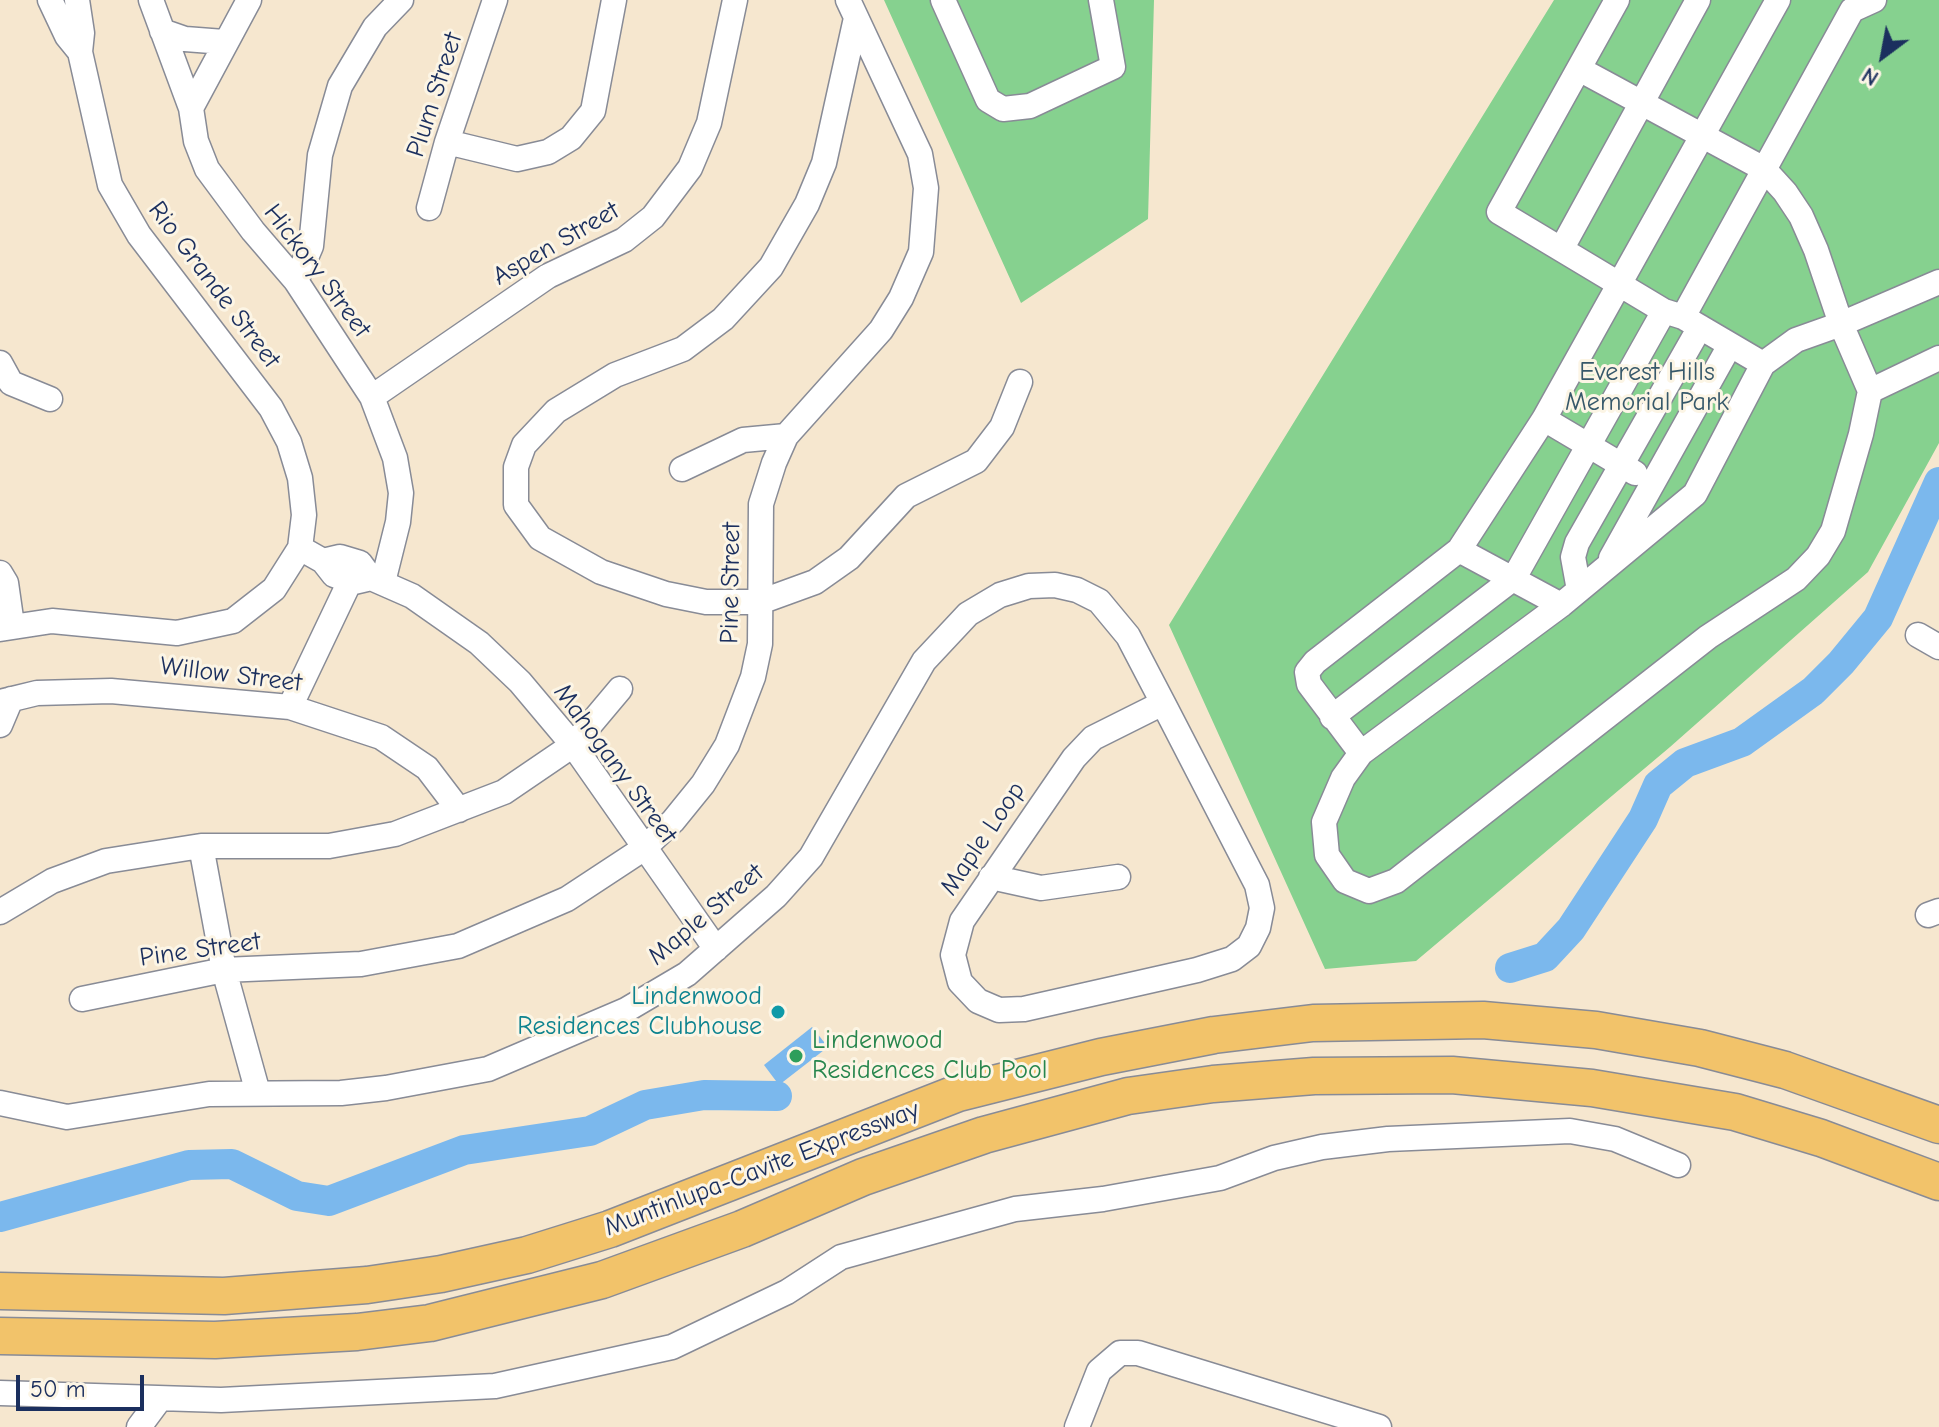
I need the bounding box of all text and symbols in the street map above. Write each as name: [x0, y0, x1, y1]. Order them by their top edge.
north arrow: [1843, 16, 1923, 96]
street label: Plum Street: [400, 29, 470, 161]
text: N: [1857, 62, 1883, 91]
street label: Rio Grande Street: [141, 195, 287, 375]
street label: Aspen Street: [487, 195, 625, 293]
street label: Hickory Street: [257, 198, 377, 344]
park label: Everest Hills Memorial Park: [1565, 357, 1729, 418]
street label: Pine Street: [714, 522, 748, 644]
street label: Willow Street: [158, 651, 304, 699]
street label: Mahogany Street: [547, 678, 683, 850]
street label: Maple Loop: [934, 776, 1032, 902]
street label: Maple Street: [642, 858, 770, 972]
street label: Pine Street: [138, 926, 262, 974]
place label: Lindenwood Residences Clubhouse: [517, 981, 762, 1042]
marker: Lindenwood Residences Clubhouse: [769, 1003, 787, 1021]
place label: Lindenwood Residences Club Pool: [812, 1025, 1047, 1086]
marker: Lindenwood Residences Club Pool: [787, 1047, 805, 1065]
street label: Muntinlupa-Cavite Expressway: [600, 1094, 924, 1244]
scale bar: [20, 1359, 148, 1409]
text: 50 m: [30, 1375, 86, 1403]

